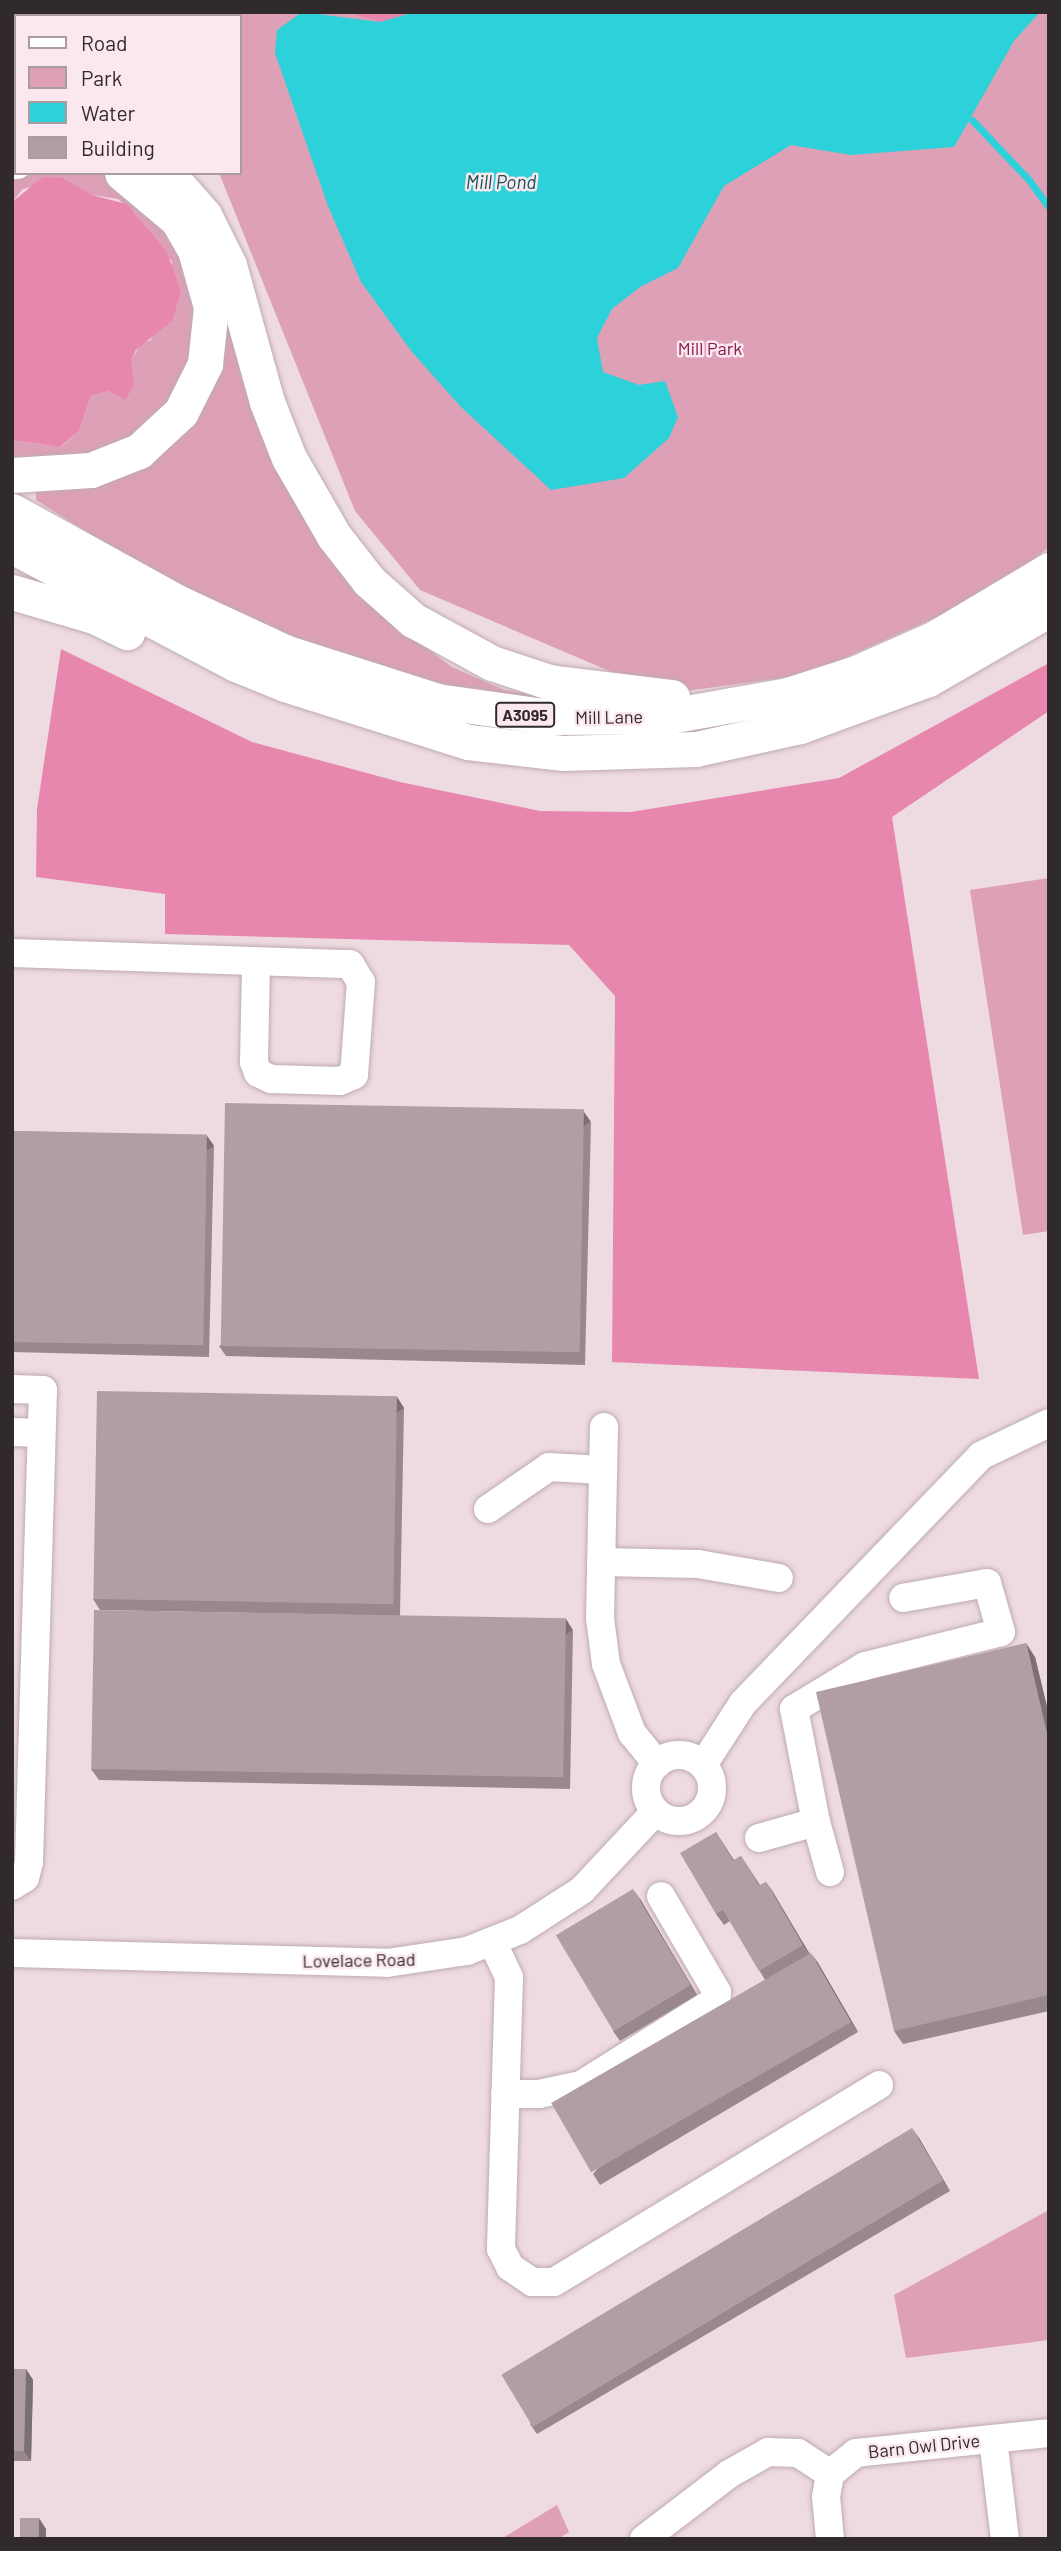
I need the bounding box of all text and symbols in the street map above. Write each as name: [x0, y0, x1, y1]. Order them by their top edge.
legend: [14, 14, 242, 175]
text: Road: [81, 30, 127, 55]
text: Park: [81, 65, 122, 90]
text: Water: [81, 100, 135, 125]
text: Building: [81, 135, 155, 160]
water label: Mill Pond: [466, 171, 536, 193]
park label: Mill Park: [678, 337, 742, 359]
road number: A3095: [494, 702, 556, 728]
street label: Mill Lane: [575, 706, 643, 728]
street label: Lovelace Road: [302, 1948, 416, 1972]
street label: Barn Owl Drive: [867, 2429, 981, 2463]

